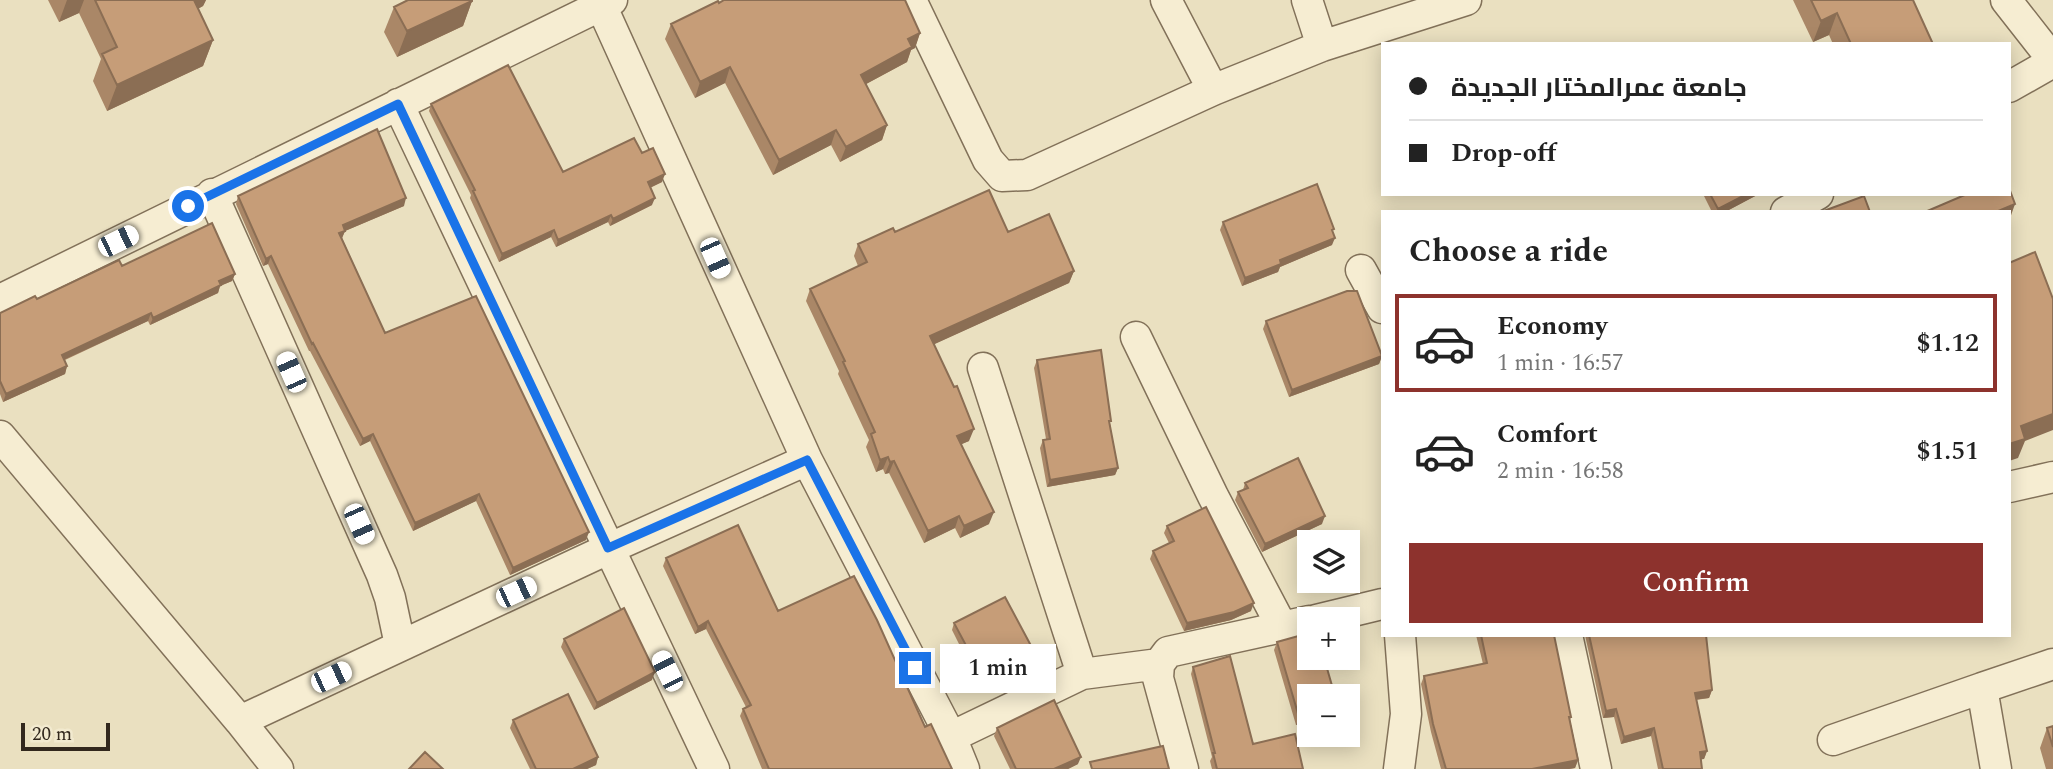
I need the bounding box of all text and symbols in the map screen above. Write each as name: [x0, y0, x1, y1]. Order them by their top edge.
text: جامعة عمرالمختار الجديدة: [1451, 68, 1747, 108]
text: Drop-off: [1451, 133, 1556, 173]
route start: [172, 190, 204, 222]
car: [95, 222, 142, 260]
text: Choose a ride: [1409, 227, 1608, 276]
car: [697, 235, 734, 281]
text: Economy: [1497, 306, 1607, 346]
icon: car: [1413, 312, 1476, 375]
text: $1.12: [1916, 323, 1979, 363]
text: 1 min · 16:57: [1497, 346, 1624, 381]
car: [273, 349, 310, 395]
text: Comfort: [1497, 414, 1598, 454]
icon: car: [1413, 420, 1476, 483]
text: $1.51: [1916, 431, 1979, 471]
text: 2 min · 16:58: [1497, 454, 1624, 489]
car: [341, 501, 378, 547]
map controls: [1297, 530, 1360, 747]
button: layers: [1297, 530, 1360, 593]
button: Confirm: [1409, 543, 1983, 623]
car: [493, 574, 540, 610]
button: +: [1297, 607, 1360, 670]
callout: 1 min: [940, 644, 1055, 692]
car: [649, 648, 686, 694]
text: 1 min: [968, 651, 1028, 686]
route end: [899, 652, 931, 684]
car: [308, 659, 355, 695]
button: −: [1297, 684, 1360, 747]
scale bar: [21, 720, 110, 752]
text: 20 m: [32, 720, 72, 749]

